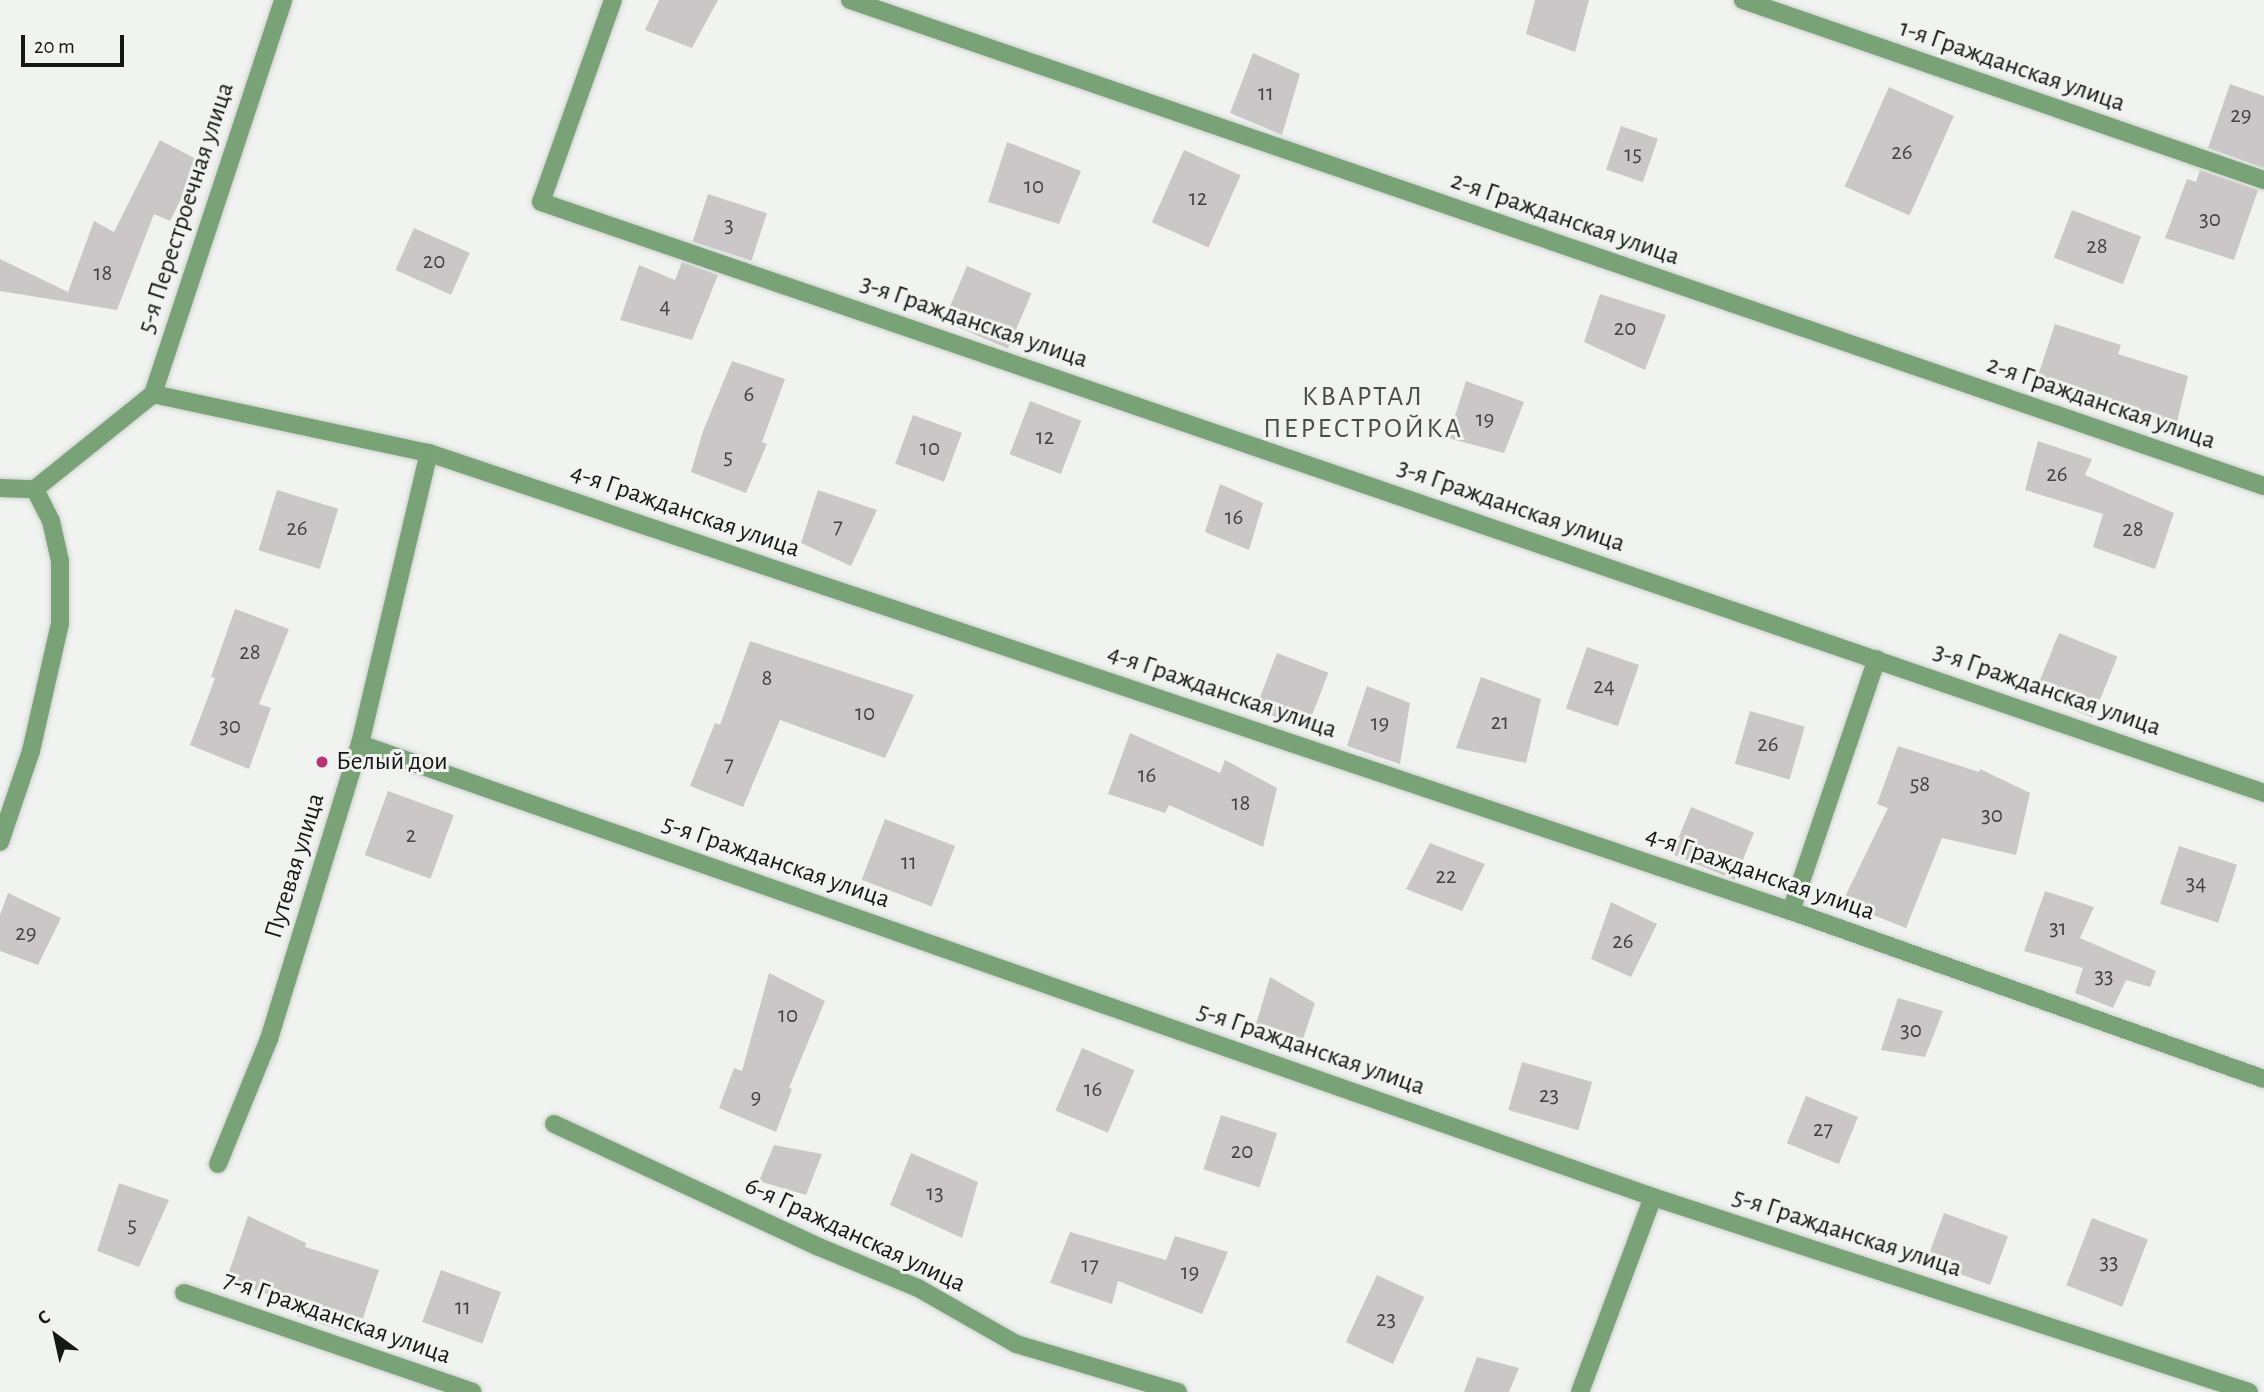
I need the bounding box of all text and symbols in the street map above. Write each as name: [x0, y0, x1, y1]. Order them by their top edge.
street label: 1-я Гражданская улица: [1895, 13, 2129, 119]
scale bar: [24, 21, 128, 65]
text: 20 m: [34, 36, 75, 57]
street label: 5-я Перестроечная улица: [131, 79, 241, 337]
house number: 11: [1258, 80, 1274, 108]
house number: 29: [2230, 102, 2252, 130]
house number: 26: [1891, 139, 1913, 167]
house number: 15: [1624, 141, 1642, 169]
street label: 2-я Гражданская улица: [1447, 165, 1683, 273]
house number: 10: [1024, 173, 1044, 201]
house number: 12: [1189, 185, 1207, 213]
house number: 30: [2199, 206, 2221, 234]
house number: 3: [724, 212, 734, 240]
house number: 28: [2086, 233, 2108, 261]
house number: 20: [423, 248, 445, 276]
house number: 18: [94, 260, 112, 288]
street label: 3-я Гражданская улица: [856, 268, 1092, 376]
house number: 4: [659, 293, 671, 321]
house number: 20: [1614, 315, 1636, 343]
street label: 2-я Гражданская улица: [1983, 349, 2219, 457]
district label: КВАРТАЛ ПЕРЕСТРОЙКА: [1264, 380, 1462, 446]
house number: 6: [744, 381, 754, 409]
house number: 19: [1476, 406, 1494, 434]
house number: 12: [1036, 424, 1054, 452]
house number: 10: [920, 435, 940, 463]
house number: 5: [723, 444, 733, 472]
street label: 3-я Гражданская улица: [1393, 452, 1629, 560]
street label: 4-я Гражданская улица: [566, 457, 804, 565]
house number: 26: [2046, 461, 2068, 489]
house number: 16: [1225, 504, 1243, 532]
house number: 7: [833, 513, 843, 541]
house number: 26: [286, 515, 308, 543]
house number: 28: [2122, 516, 2144, 544]
street label: 3-я Гражданская улица: [1929, 636, 2165, 744]
street label: 4-я Гражданская улица: [1103, 638, 1341, 746]
house number: 28: [239, 639, 261, 667]
house number: 8: [762, 665, 772, 693]
house number: 24: [1593, 673, 1615, 701]
house number: 10: [855, 700, 875, 728]
house number: 21: [1491, 709, 1509, 737]
house number: 19: [1371, 710, 1389, 738]
house number: 30: [219, 713, 241, 741]
house number: 26: [1757, 731, 1779, 759]
place label: Белый дои: [336, 746, 448, 778]
house number: 7: [724, 751, 734, 779]
marker: Белый дои: [314, 754, 330, 770]
house number: 16: [1138, 762, 1156, 790]
house number: 58: [1910, 771, 1930, 799]
street label: Путевая улица: [258, 789, 332, 943]
house number: 18: [1232, 790, 1250, 818]
house number: 30: [1981, 802, 2003, 830]
street label: 5-я Гражданская улица: [658, 808, 894, 916]
street label: 4-я Гражданская улица: [1641, 820, 1879, 928]
house number: 2: [406, 822, 416, 850]
house number: 11: [901, 849, 917, 877]
house number: 22: [1436, 863, 1456, 891]
house number: 34: [2186, 870, 2206, 898]
house number: 31: [2049, 915, 2067, 943]
house number: 29: [15, 920, 37, 948]
house number: 26: [1612, 928, 1634, 956]
house number: 33: [2095, 963, 2113, 991]
street label: 5-я Гражданская улица: [1193, 995, 1429, 1103]
house number: 10: [778, 1002, 798, 1030]
house number: 30: [1900, 1017, 1922, 1045]
house number: 16: [1084, 1076, 1102, 1104]
house number: 23: [1539, 1082, 1559, 1110]
house number: 9: [751, 1084, 761, 1112]
house number: 27: [1813, 1116, 1833, 1144]
house number: 20: [1231, 1138, 1253, 1166]
street label: 6-я Гражданская улица: [740, 1170, 970, 1300]
house number: 13: [926, 1180, 944, 1208]
street label: 5-я Гражданская улица: [1729, 1181, 1965, 1285]
house number: 5: [127, 1212, 137, 1240]
house number: 33: [2100, 1249, 2118, 1277]
house number: 17: [1081, 1252, 1099, 1280]
house number: 19: [1181, 1259, 1199, 1287]
street label: 7-я Гражданская улица: [219, 1264, 455, 1372]
house number: 11: [455, 1294, 471, 1322]
north arrow: [21, 1301, 91, 1371]
house number: 23: [1376, 1306, 1396, 1334]
text: С: [35, 1307, 54, 1329]

